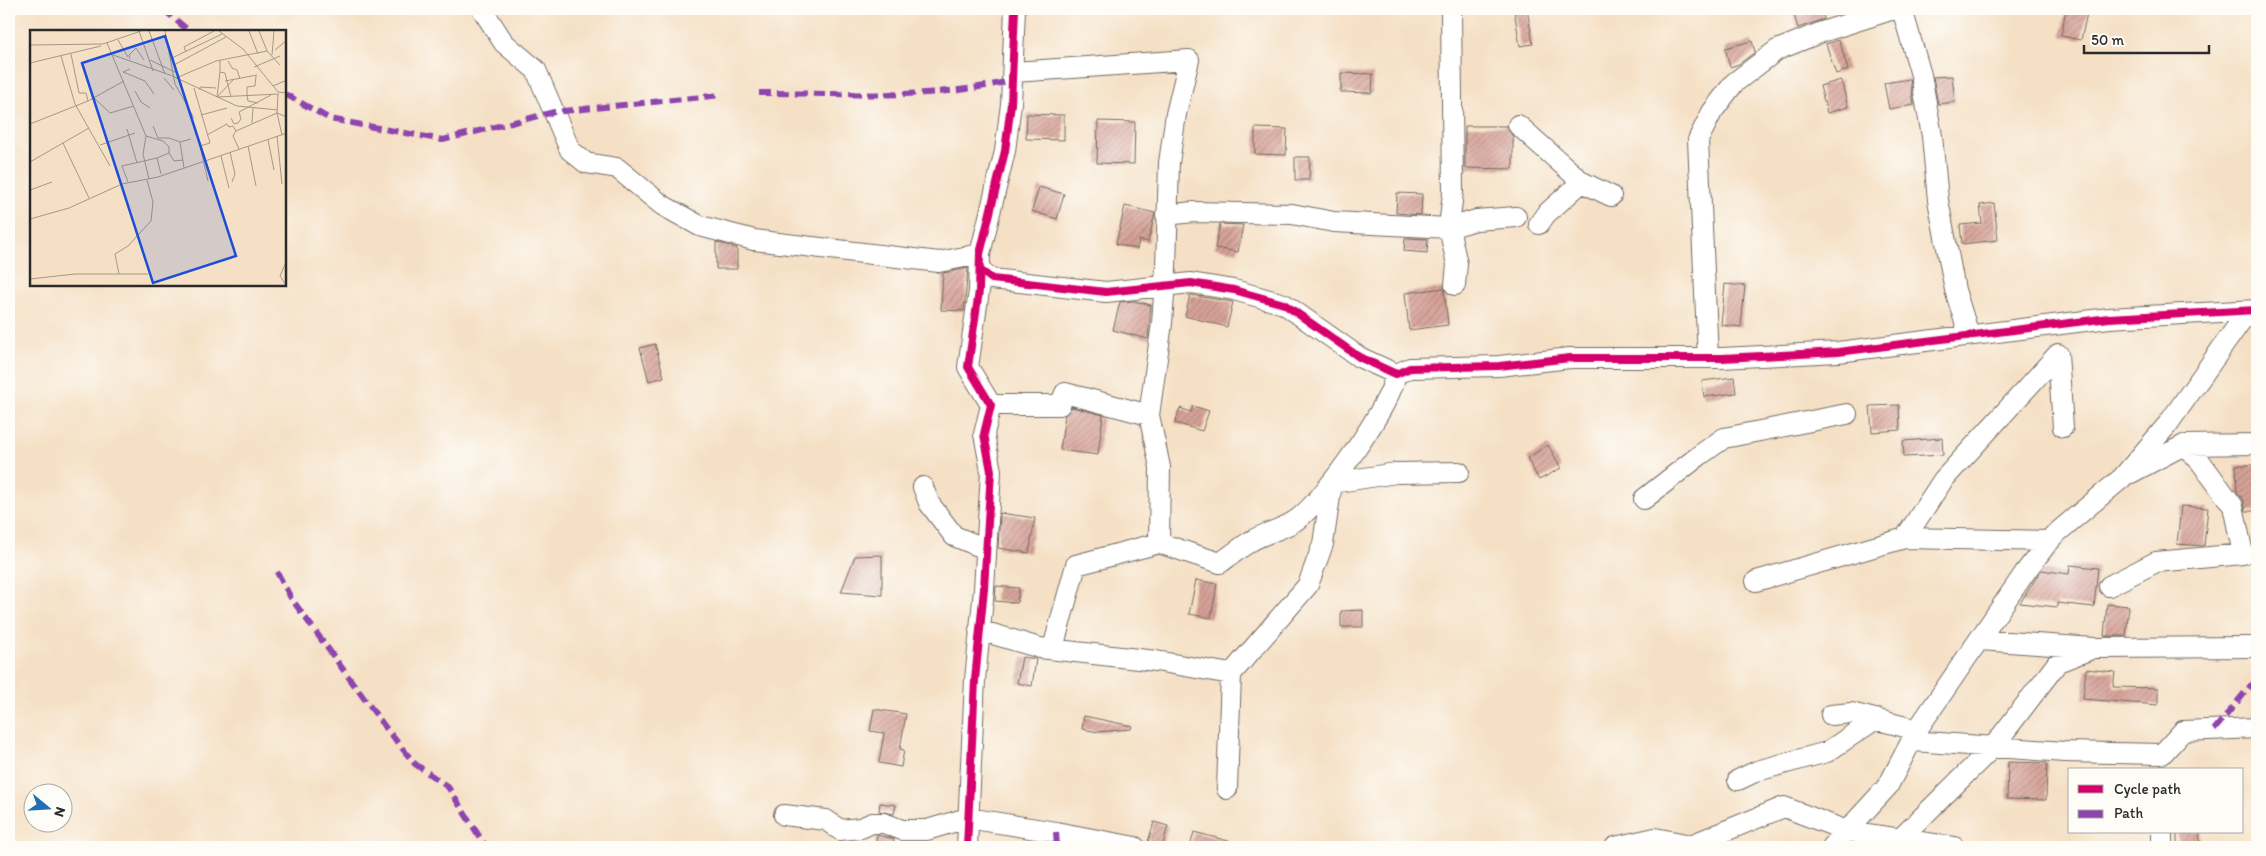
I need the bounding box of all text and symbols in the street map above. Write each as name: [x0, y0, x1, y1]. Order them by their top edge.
scale bar: [2084, 22, 2208, 54]
inset map: [30, 30, 286, 286]
text: 50 m: [2091, 31, 2124, 49]
legend: [2068, 768, 2244, 834]
text: Cycle path: [2114, 780, 2181, 798]
north arrow: [22, 784, 72, 834]
text: Path: [2114, 804, 2143, 822]
text: N: [50, 805, 69, 819]

